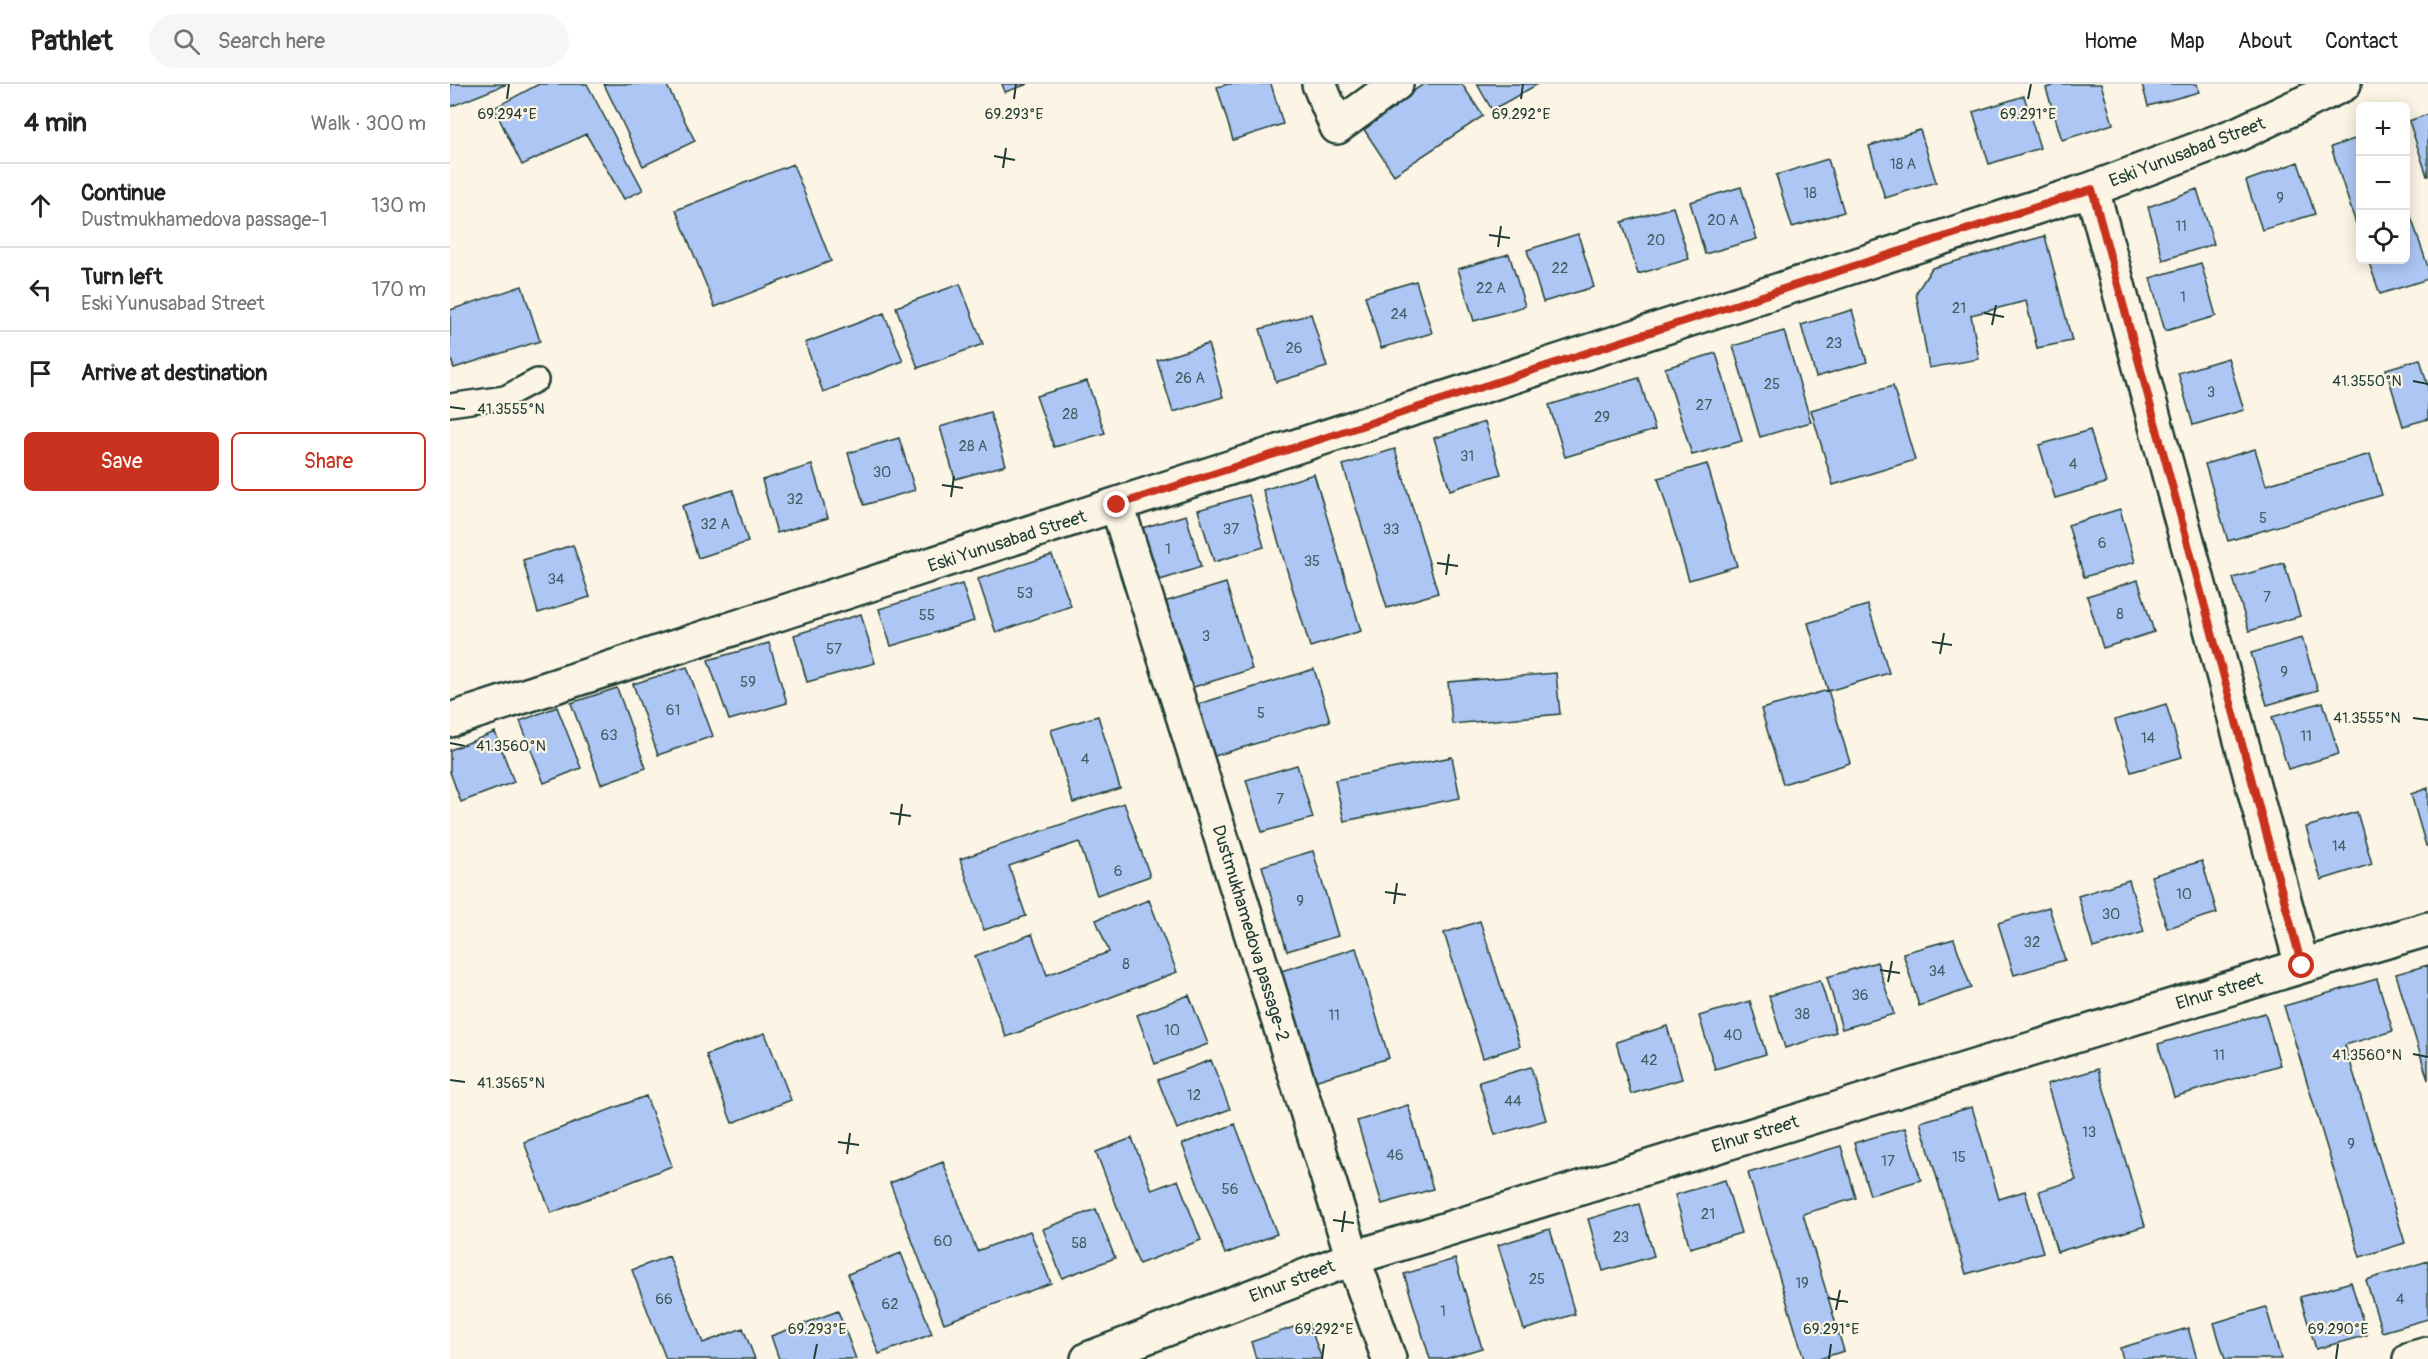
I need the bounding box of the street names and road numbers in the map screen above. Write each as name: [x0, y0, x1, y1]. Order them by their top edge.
street label: Eski Yunusabad Street: [2106, 112, 2269, 193]
street label: Eski Yunusabad Street: [925, 505, 1090, 578]
street label: Dustmukhamedova passage-2: [1207, 822, 1294, 1044]
street label: Elnur street: [2173, 967, 2266, 1016]
street label: Elnur street: [1709, 1110, 1802, 1159]
street label: Elnur street: [1246, 1254, 1339, 1308]

